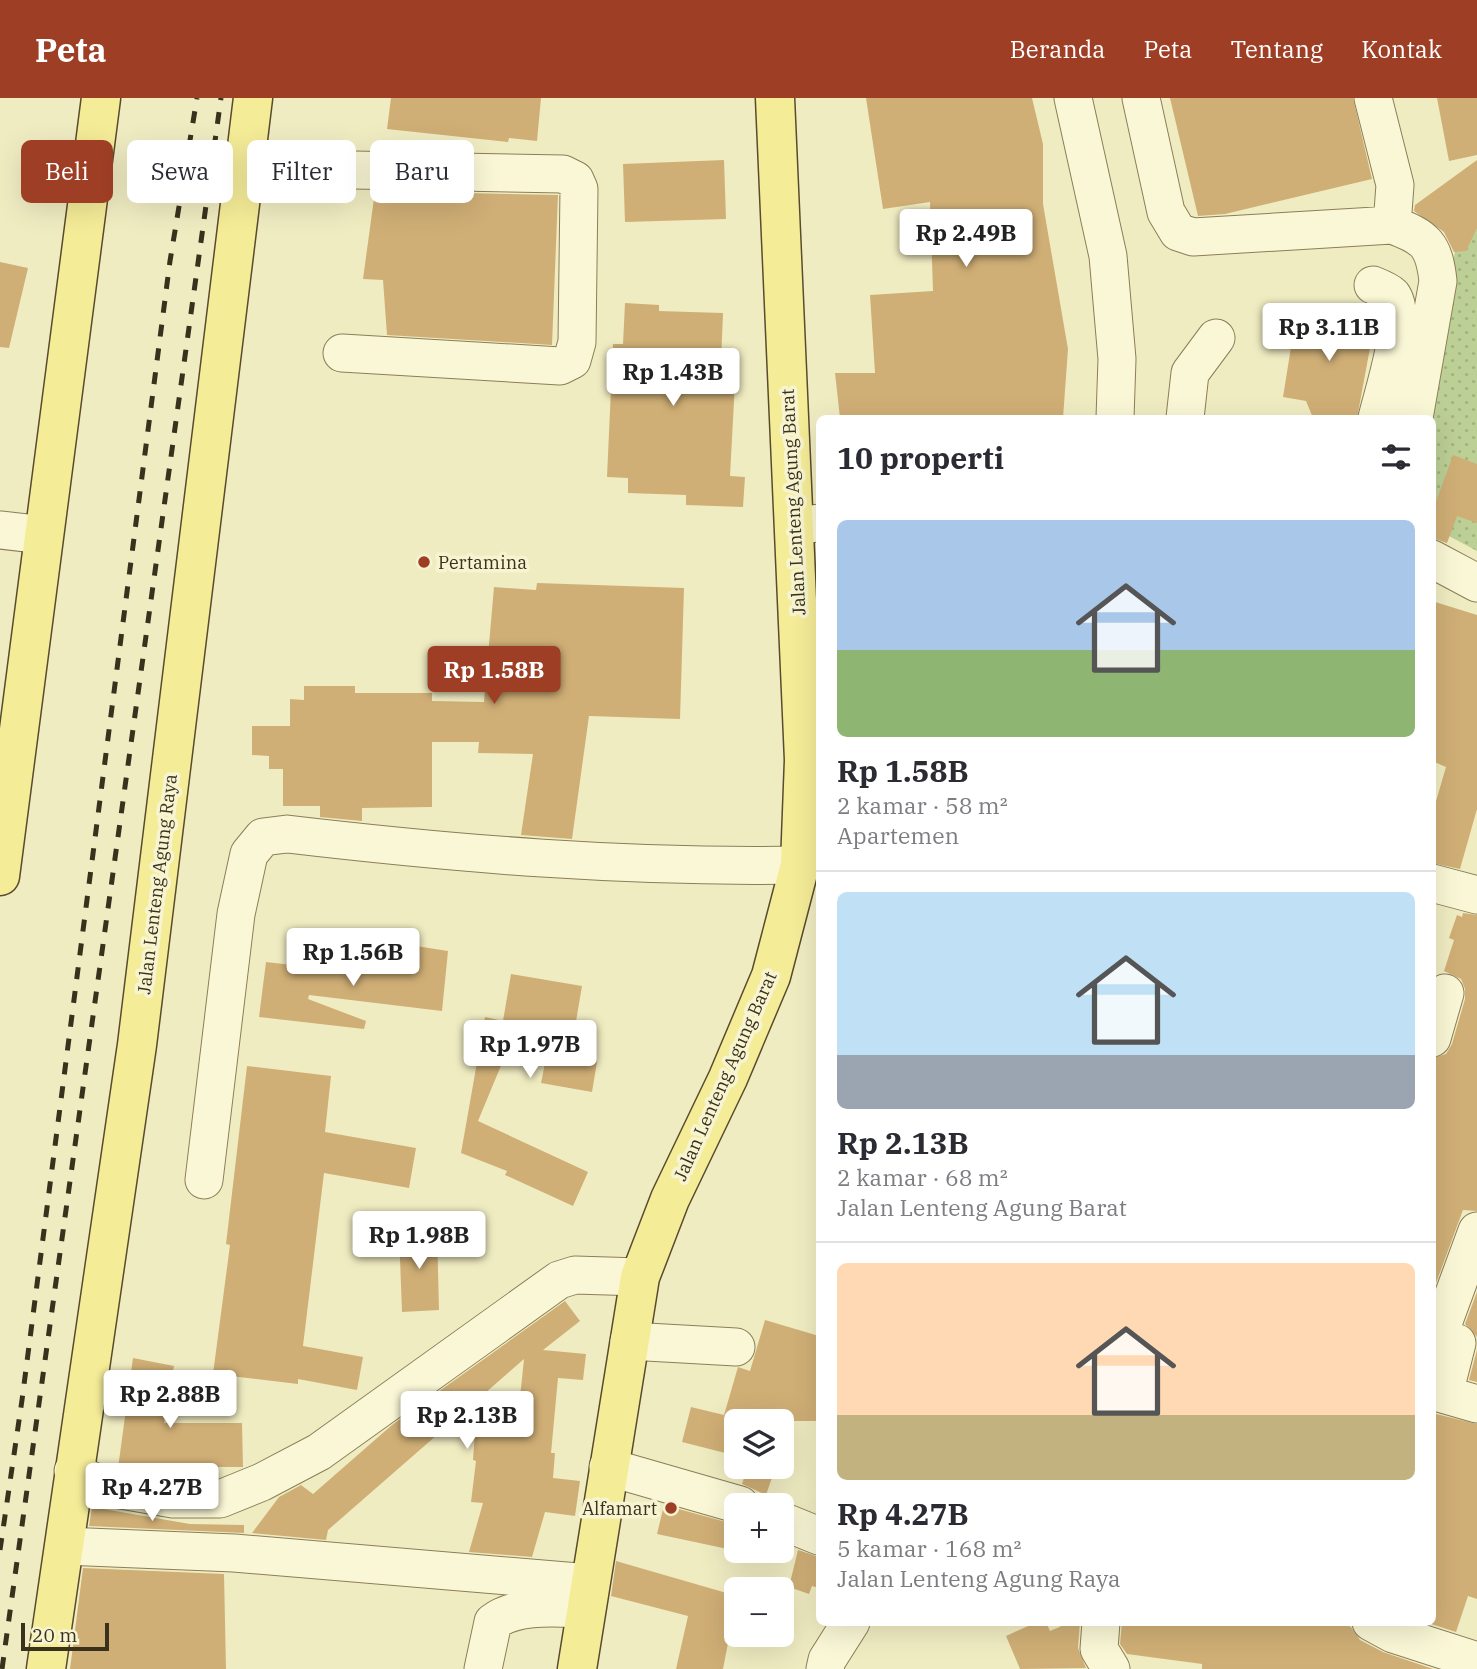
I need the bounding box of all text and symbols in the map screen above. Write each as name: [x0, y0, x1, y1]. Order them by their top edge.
text: Peta: [35, 28, 106, 71]
text: Beranda: [1010, 33, 1105, 65]
text: Peta: [1143, 33, 1192, 65]
text: Tentang: [1230, 33, 1323, 65]
text: Kontak: [1361, 33, 1442, 65]
chip: Beli: [21, 140, 113, 203]
chip: Sewa: [127, 140, 233, 203]
chip: Filter: [247, 140, 356, 203]
chip: Baru: [370, 140, 474, 203]
pin: Rp 2.49B: [894, 209, 1038, 269]
text: Rp 2.49B: [916, 217, 1016, 247]
pin: Rp 3.11B: [1257, 303, 1401, 363]
text: Rp 3.11B: [1279, 311, 1379, 341]
pin: Rp 1.43B: [601, 348, 745, 408]
text: Rp 1.43B: [623, 356, 723, 386]
street label: Jalan Lenteng Agung Barat: [776, 388, 810, 616]
text: 10 properti: [837, 438, 1004, 477]
icon: filters: [1377, 438, 1415, 476]
place label: Pertamina: [438, 551, 527, 574]
marker: Pertamina: [416, 554, 432, 570]
icon: home: [1063, 565, 1189, 691]
pin: Rp 1.58B: [422, 646, 566, 706]
text: Rp 1.58B: [444, 654, 544, 684]
text: Rp 1.58B: [837, 751, 969, 790]
street label: Jalan Lenteng Agung Raya: [132, 772, 182, 996]
text: 2 kamar · 58 m²: [837, 790, 1008, 820]
text: Apartemen: [837, 820, 959, 850]
pin: Rp 1.56B: [281, 928, 425, 988]
text: Rp 1.56B: [303, 936, 403, 966]
icon: home: [1063, 937, 1189, 1063]
street label: Jalan Lenteng Agung Barat: [668, 968, 782, 1184]
pin: Rp 1.97B: [458, 1020, 602, 1080]
text: Rp 1.97B: [480, 1028, 580, 1058]
text: Rp 2.13B: [837, 1123, 969, 1162]
text: 2 kamar · 68 m²: [837, 1162, 1008, 1192]
text: Jalan Lenteng Agung Barat: [837, 1192, 1127, 1222]
pin: Rp 1.98B: [347, 1212, 491, 1271]
text: Rp 1.98B: [369, 1219, 469, 1249]
icon: home: [1063, 1308, 1189, 1434]
pin: Rp 2.88B: [98, 1370, 242, 1430]
text: Rp 2.88B: [120, 1378, 220, 1408]
pin: Rp 2.13B: [395, 1392, 539, 1451]
text: Rp 2.13B: [417, 1399, 517, 1429]
map controls: [724, 1409, 794, 1647]
button: layers: [724, 1409, 794, 1479]
pin: Rp 4.27B: [80, 1464, 224, 1523]
text: Rp 4.27B: [102, 1471, 202, 1501]
button: +: [724, 1493, 794, 1563]
text: Rp 4.27B: [837, 1494, 969, 1533]
place label: Alfamart: [582, 1497, 657, 1520]
marker: Alfamart: [663, 1500, 679, 1516]
text: 5 kamar · 168 m²: [837, 1533, 1022, 1563]
text: Jalan Lenteng Agung Raya: [837, 1563, 1121, 1593]
button: −: [724, 1577, 794, 1647]
scale bar: [21, 1620, 108, 1652]
text: 20 m: [32, 1623, 77, 1647]

